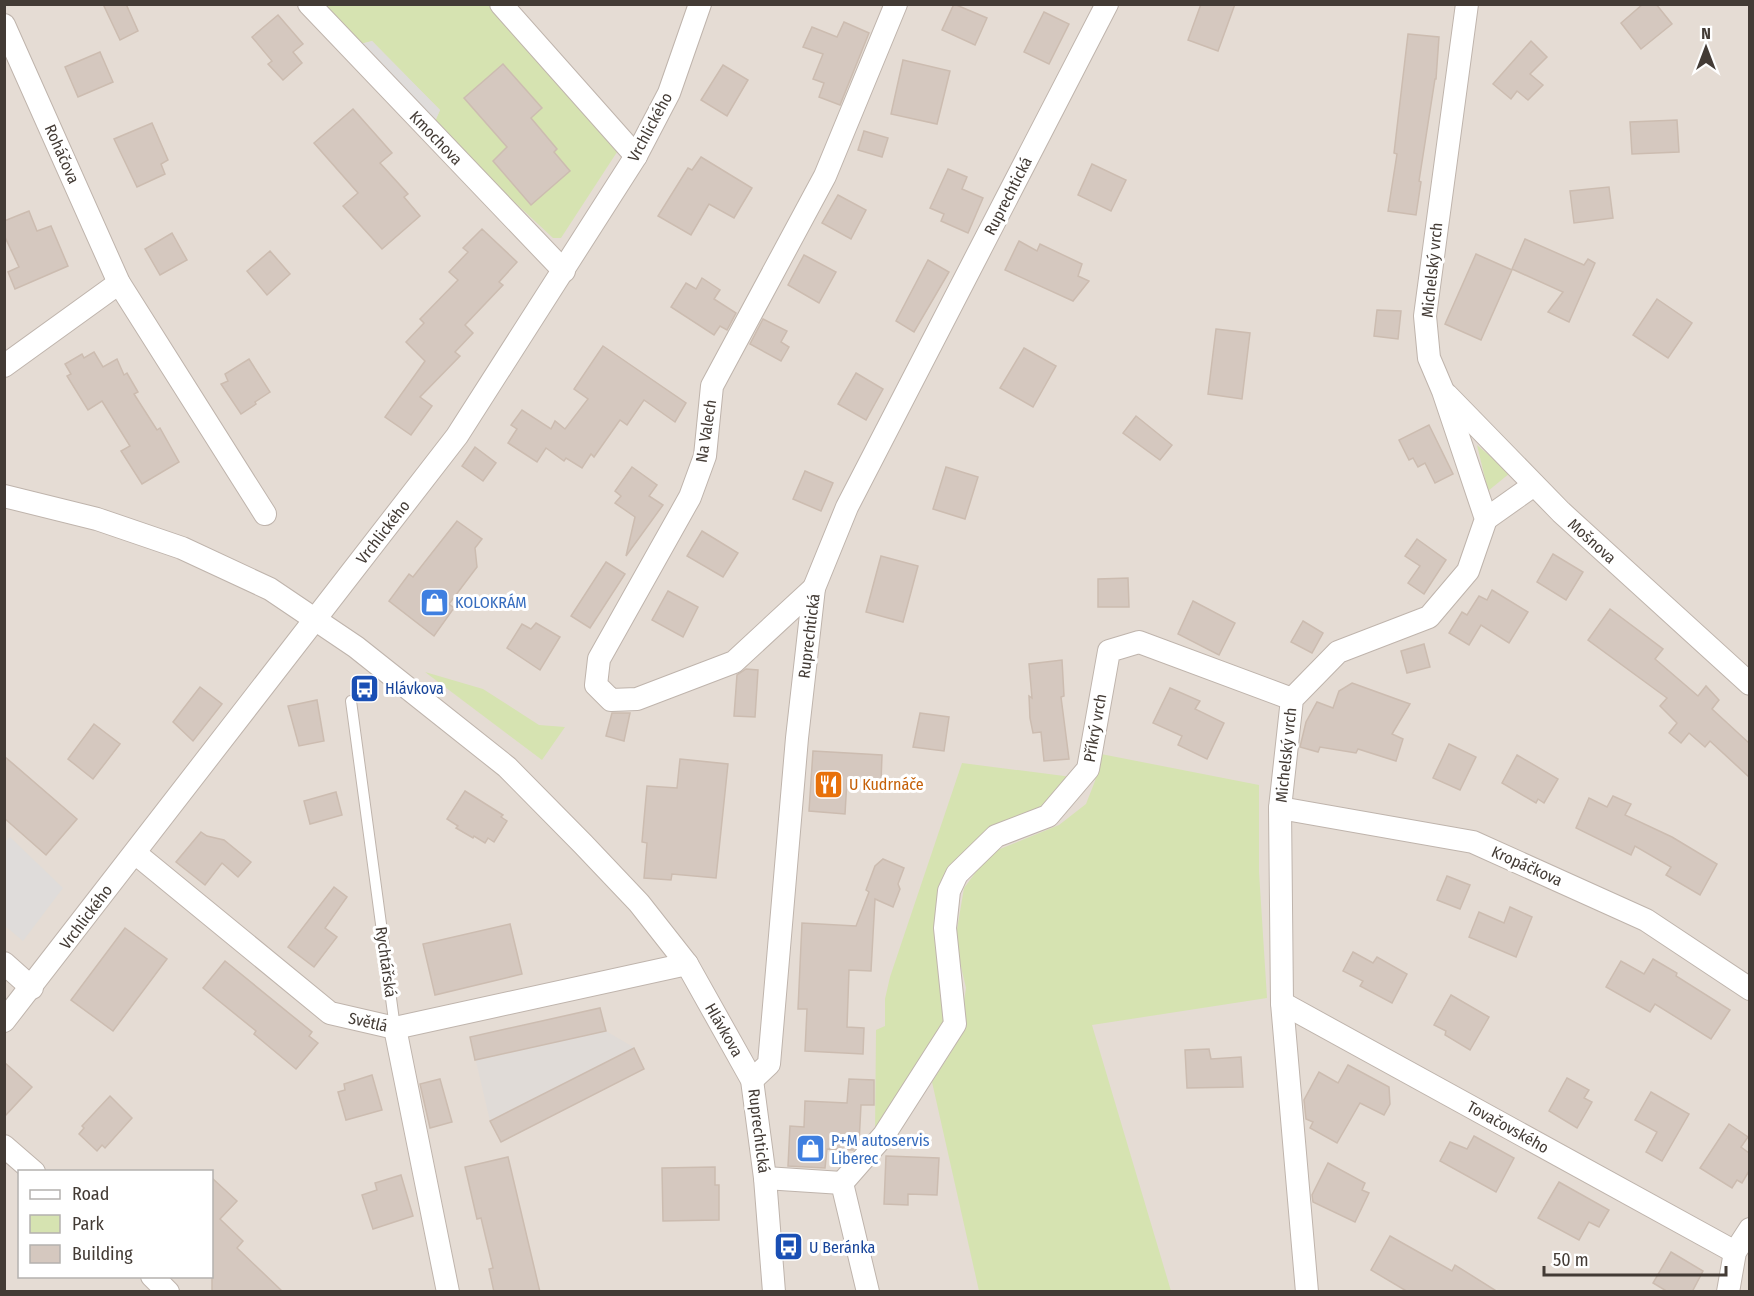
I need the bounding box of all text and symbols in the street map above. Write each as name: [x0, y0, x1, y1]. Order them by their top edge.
north arrow: [1676, 18, 1736, 78]
text: N: [1701, 24, 1711, 43]
street label: Vrchlického: [624, 89, 676, 165]
street label: Kmochova: [406, 107, 466, 169]
street label: Roháčova: [41, 121, 84, 187]
street label: Ruprechtická: [980, 154, 1036, 238]
street label: Michelský vrch: [1418, 221, 1446, 319]
street label: Na Valech: [692, 398, 720, 464]
street label: Vrchlického: [352, 496, 414, 568]
street label: Mošnova: [1564, 514, 1620, 568]
shop icon: KOLOKRÁM: [418, 586, 450, 618]
street label: Ruprechtická: [794, 592, 824, 679]
place label: KOLOKRÁM: [455, 593, 527, 612]
bus stop icon: Hlávkova: [348, 672, 380, 704]
place label: Hlávkova: [385, 679, 444, 698]
street label: Příkrý vrch: [1080, 692, 1110, 764]
street label: Michelský vrch: [1272, 706, 1300, 804]
restaurant icon: U Kudrnáče: [812, 768, 844, 800]
place label: U Kudrnáče: [849, 775, 924, 794]
street label: Kropáčkova: [1489, 842, 1565, 890]
street label: Vrchlického: [56, 881, 116, 953]
street label: Rychtářská: [372, 925, 400, 999]
street label: Hlávkova: [701, 1000, 747, 1060]
street label: Světlá: [346, 1008, 390, 1036]
street label: Ruprechtická: [744, 1088, 774, 1175]
street label: Tovačovského: [1464, 1097, 1552, 1157]
place label: P+M autoservis Liberec: [831, 1131, 930, 1168]
shop icon: P+M autoservis Liberec: [794, 1133, 826, 1165]
legend: [18, 1170, 213, 1278]
text: Road: [72, 1183, 109, 1205]
text: Park: [72, 1213, 105, 1235]
bus stop icon: U Beránka: [772, 1231, 804, 1263]
place label: U Beránka: [809, 1238, 875, 1257]
scale bar: [1544, 1239, 1726, 1277]
text: Building: [72, 1243, 133, 1265]
text: 50 m: [1553, 1249, 1589, 1271]

